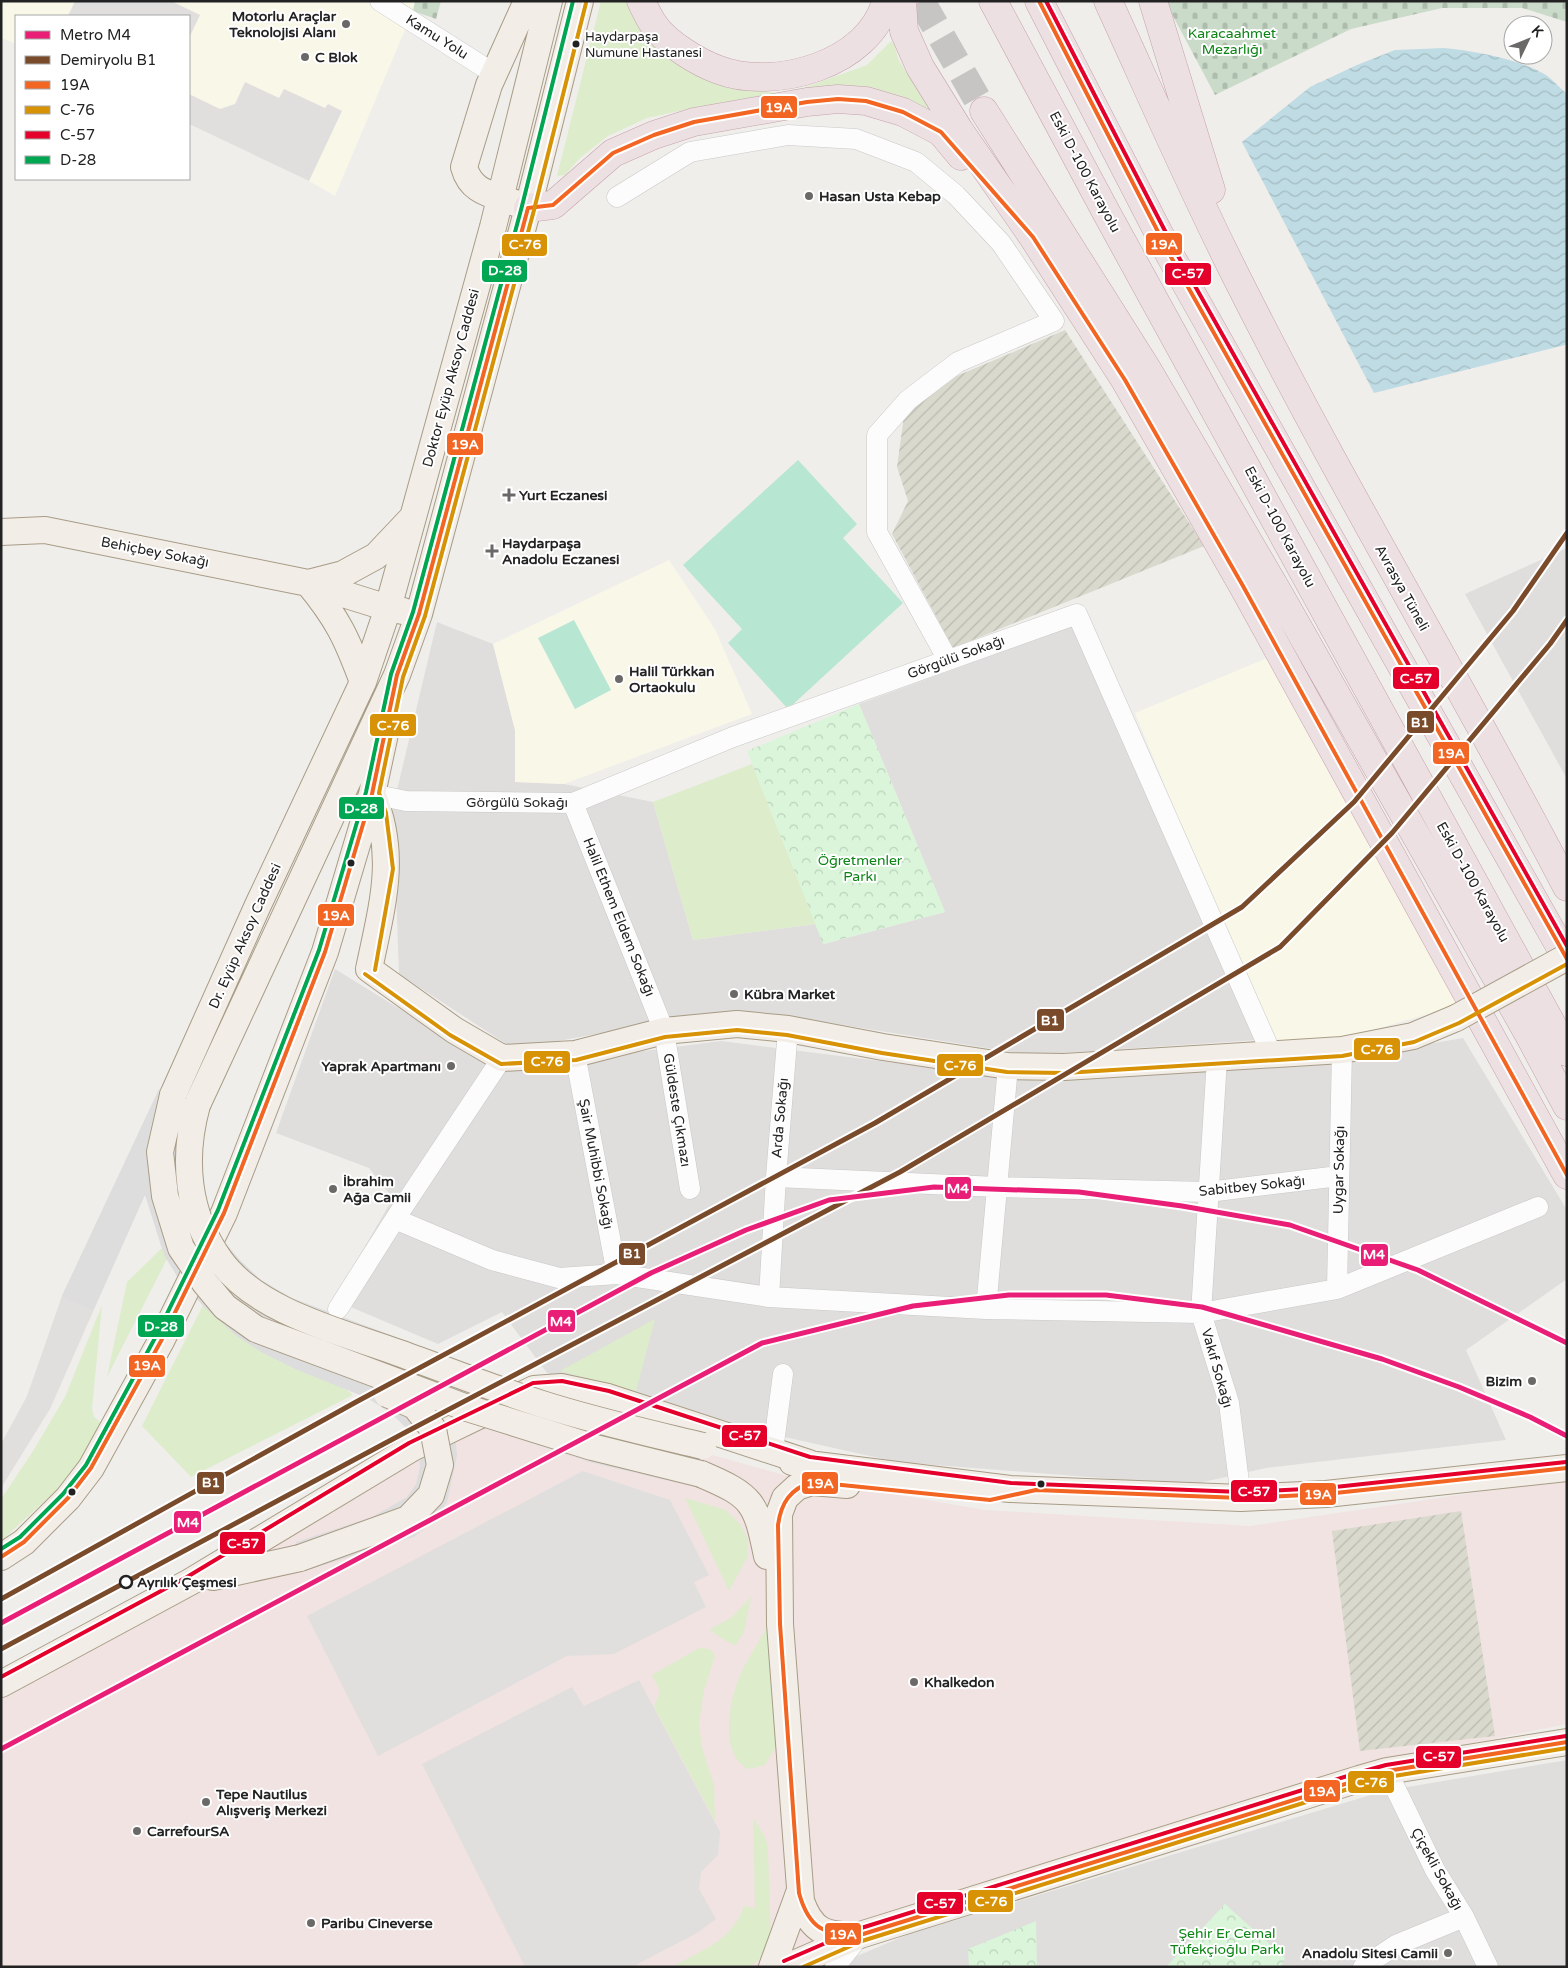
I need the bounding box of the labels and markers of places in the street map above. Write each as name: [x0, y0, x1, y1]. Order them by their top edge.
place label: Motorlu Araçlar Teknolojisi Alanı: [228, 8, 337, 41]
marker: Motorlu Araçlar Teknolojisi Alanı: [340, 18, 352, 30]
place label: Haydarpaşa Numune Hastanesi: [585, 29, 702, 61]
marker: Haydarpaşa Numune Hastanesi: [571, 39, 581, 49]
place label: C Blok: [315, 49, 358, 66]
marker: C Blok: [299, 51, 311, 63]
place label: Hasan Usta Kebap: [819, 188, 941, 205]
marker: Hasan Usta Kebap: [803, 190, 815, 202]
place label: Yurt Eczanesi: [519, 487, 608, 504]
marker: Yurt Eczanesi: [503, 489, 515, 501]
place label: Haydarpaşa Anadolu Eczanesi: [502, 535, 619, 568]
marker: Haydarpaşa Anadolu Eczanesi: [486, 545, 498, 557]
place label: Halil Türkkan Ortaokulu: [629, 663, 715, 696]
marker: Halil Türkkan Ortaokulu: [613, 673, 625, 685]
unlabelled marker: [346, 858, 356, 868]
place label: Kübra Market: [744, 986, 836, 1003]
marker: Kübra Market: [728, 988, 740, 1000]
place label: Yaprak Apartmanı: [321, 1058, 441, 1075]
marker: Yaprak Apartmanı: [445, 1060, 457, 1072]
place label: İbrahim Ağa Camii: [343, 1173, 411, 1206]
marker: İbrahim Ağa Camii: [327, 1183, 339, 1195]
place label: Bizim: [1486, 1373, 1522, 1390]
marker: Bizim: [1526, 1375, 1538, 1387]
unlabelled marker: [1036, 1479, 1046, 1489]
unlabelled marker: [67, 1487, 77, 1497]
place label: Ayrılık Çeşmesi: [137, 1574, 237, 1591]
marker: Ayrılık Çeşmesi: [119, 1575, 133, 1589]
place label: Khalkedon: [924, 1674, 995, 1691]
marker: Khalkedon: [908, 1676, 920, 1688]
place label: Tepe Nautilus Alışveriş Merkezi: [215, 1786, 327, 1819]
marker: Tepe Nautilus Alışveriş Merkezi: [200, 1796, 212, 1808]
place label: CarrefourSA: [147, 1823, 230, 1840]
marker: CarrefourSA: [131, 1825, 143, 1837]
place label: Paribu Cineverse: [321, 1915, 433, 1932]
marker: Paribu Cineverse: [305, 1917, 317, 1929]
place label: Anadolu Sitesi Camii: [1302, 1945, 1438, 1962]
marker: Anadolu Sitesi Camii: [1442, 1947, 1454, 1959]

